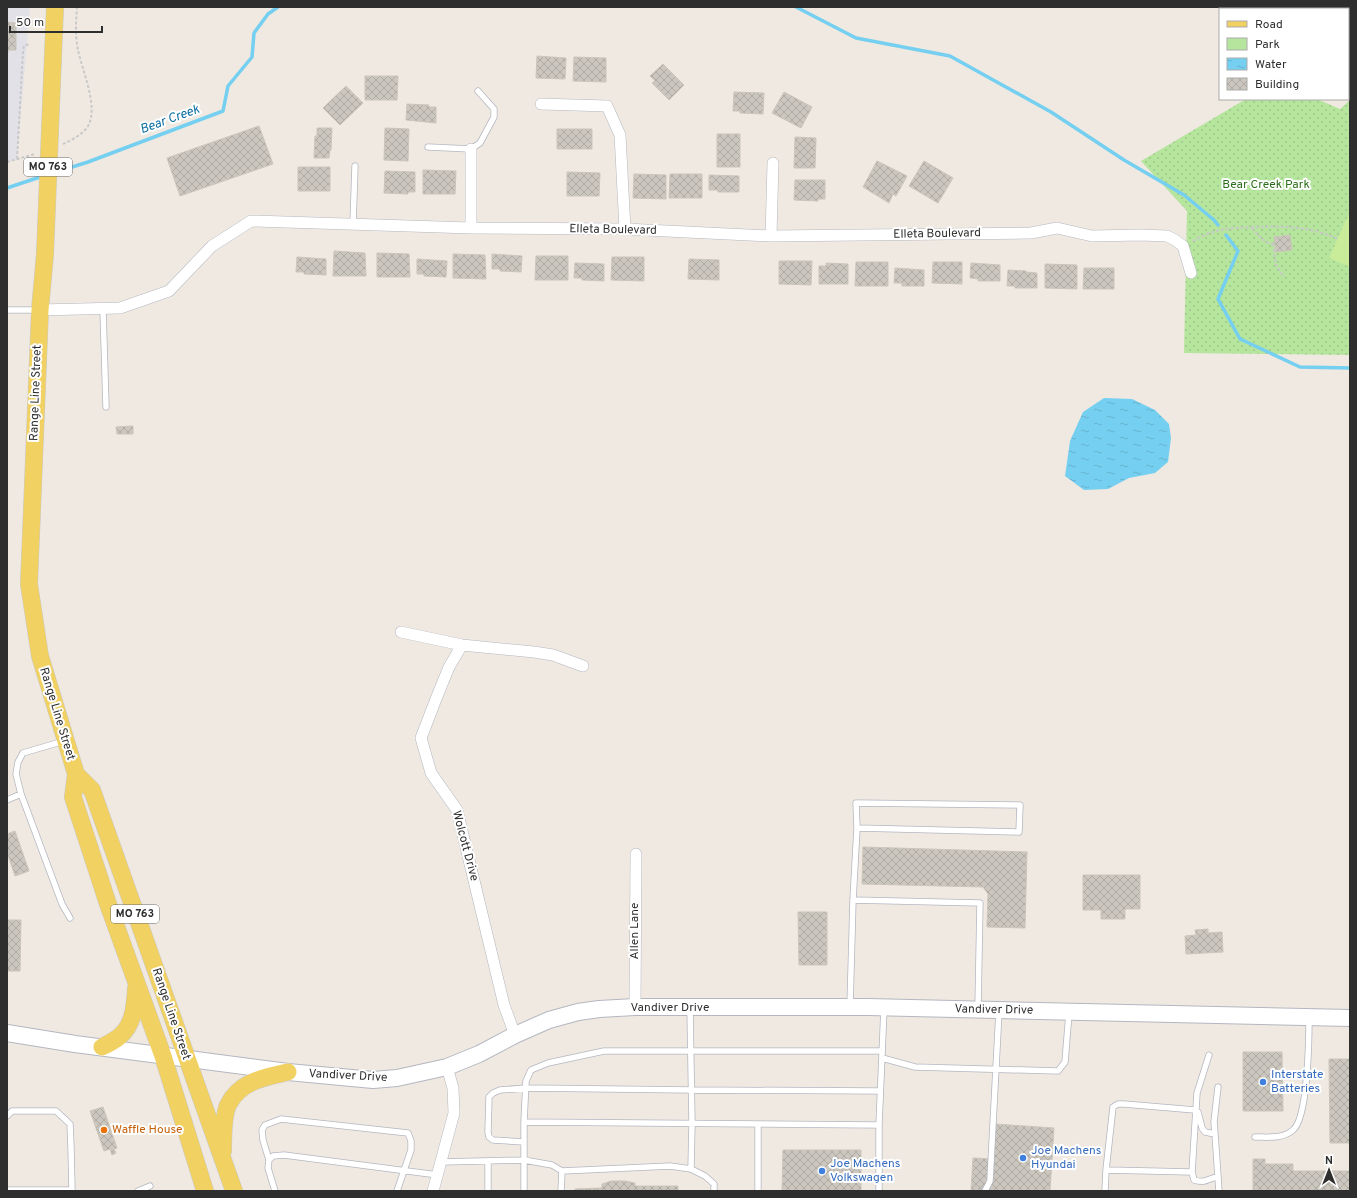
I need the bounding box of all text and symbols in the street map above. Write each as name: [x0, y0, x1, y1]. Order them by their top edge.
scale bar: [10, 8, 102, 34]
legend: [1219, 8, 1349, 100]
text: 50 m: [16, 15, 44, 31]
text: Road: [1255, 17, 1283, 33]
text: Park: [1255, 37, 1280, 53]
text: Water: [1255, 57, 1287, 73]
text: Building: [1255, 77, 1299, 93]
water label: Bear Creek: [138, 102, 202, 138]
road number: MO 763: [24, 158, 72, 176]
park label: Bear Creek Park: [1222, 177, 1310, 193]
street label: Elleta Boulevard: [569, 221, 657, 239]
street label: Elleta Boulevard: [893, 225, 981, 243]
street label: Range Line Street: [26, 345, 46, 441]
street label: Range Line Street: [35, 666, 79, 762]
street label: Wolcott Drive: [448, 809, 482, 883]
street label: Allen Lane: [627, 902, 643, 960]
road number: MO 763: [111, 905, 159, 923]
street label: Range Line Street: [148, 966, 194, 1062]
street label: Vandiver Drive: [631, 1000, 709, 1016]
street label: Vandiver Drive: [954, 1001, 1034, 1019]
street label: Vandiver Drive: [308, 1066, 388, 1086]
place label: Interstate Batteries: [1271, 1067, 1323, 1097]
marker: Interstate Batteries: [1258, 1077, 1268, 1087]
place label: Waffle House: [112, 1122, 182, 1138]
marker: Waffle House: [99, 1125, 109, 1135]
place label: Joe Machens Hyundai: [1031, 1143, 1101, 1173]
north arrow: [1309, 1150, 1349, 1190]
marker: Joe Machens Hyundai: [1018, 1153, 1028, 1163]
text: N: [1325, 1154, 1333, 1168]
place label: Joe Machens Volkswagen: [830, 1156, 900, 1186]
marker: Joe Machens Volkswagen: [817, 1166, 827, 1176]

